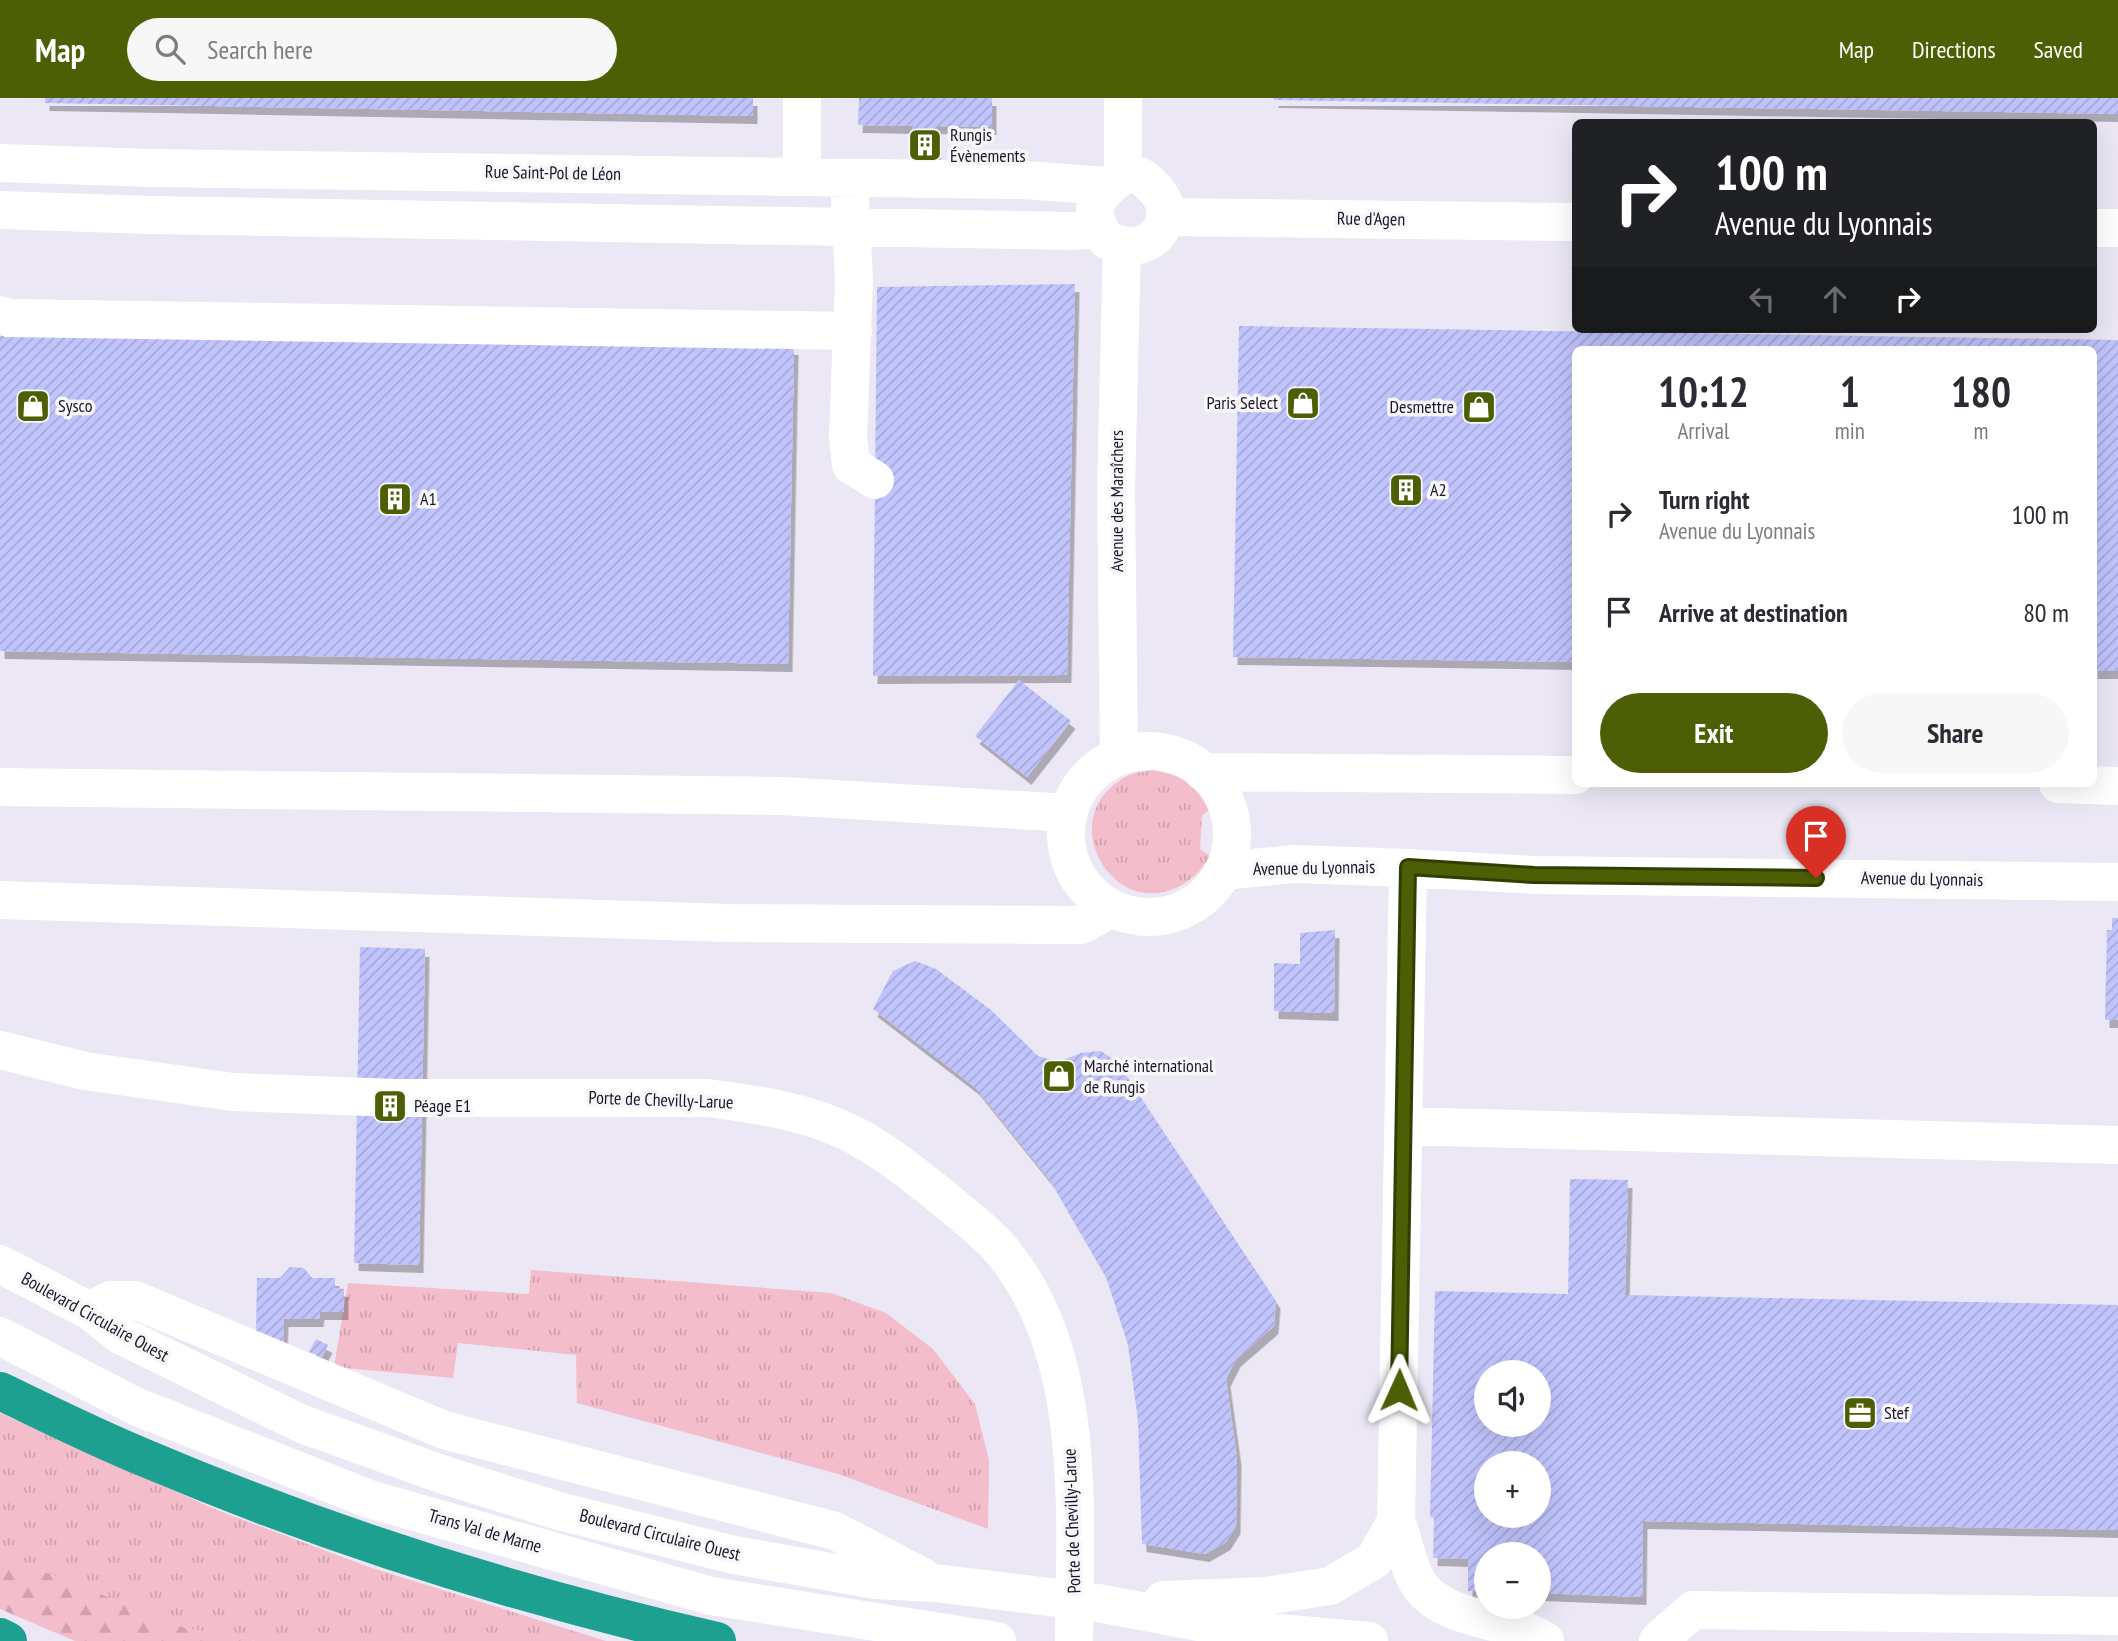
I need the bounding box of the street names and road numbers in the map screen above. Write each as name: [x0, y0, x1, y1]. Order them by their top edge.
street label: Rue Saint-Pol de Léon: [485, 160, 621, 185]
street label: Rue d'Agen: [1337, 206, 1405, 231]
street label: Avenue des Maraîchers: [1105, 430, 1128, 572]
street label: Avenue du Lyonnais: [1253, 855, 1375, 880]
street label: Avenue du Lyonnais: [1861, 866, 1983, 891]
street label: Porte de Chevilly-Larue: [588, 1085, 734, 1114]
street label: Boulevard Circulaire Ouest: [17, 1266, 173, 1367]
street label: Porte de Chevilly-Larue: [1057, 1448, 1086, 1594]
street label: Trans Val de Marne: [426, 1503, 544, 1558]
street label: Boulevard Circulaire Ouest: [577, 1503, 743, 1566]

